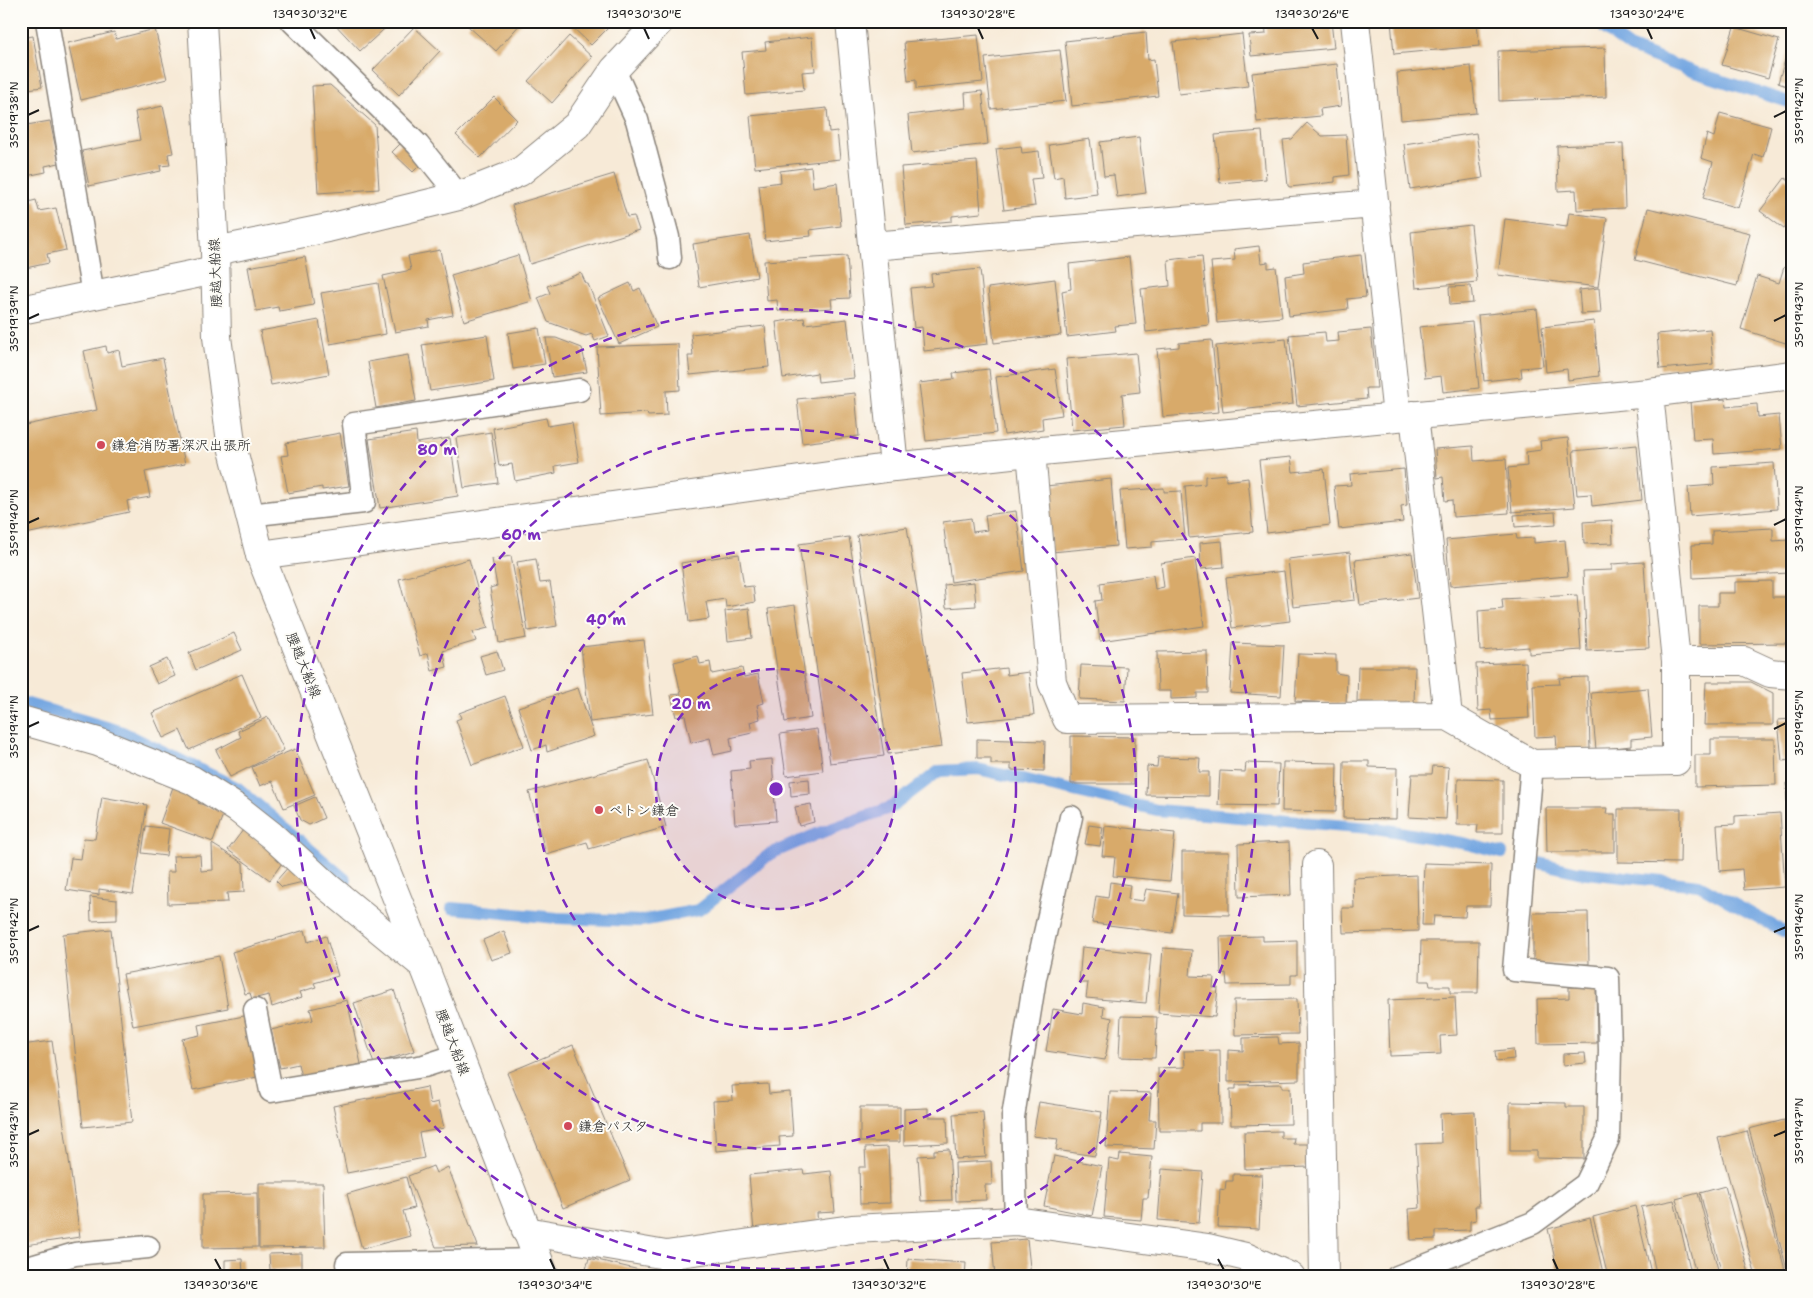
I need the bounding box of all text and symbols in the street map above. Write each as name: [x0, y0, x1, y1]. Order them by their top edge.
text: 139°30'32"E: [273, 6, 347, 22]
text: 139°30'30"E: [606, 6, 682, 22]
text: 139°30'28"E: [941, 6, 1015, 22]
text: 139°30'26"E: [1275, 6, 1349, 22]
text: 139°30'24"E: [1610, 6, 1684, 22]
text: 35°19'42"N: [1791, 78, 1807, 144]
text: 35°19'38"N: [6, 81, 22, 149]
street label: 腰越大船線: [205, 238, 225, 308]
text: 35°19'43"N: [1791, 282, 1807, 348]
text: 35°19'39"N: [6, 285, 22, 353]
place label: 鎌倉消防署深沢出張所: [111, 436, 251, 454]
marker: 鎌倉消防署深沢出張所: [95, 439, 107, 451]
text: 80 m: [417, 440, 457, 460]
text: 35°19'44"N: [1791, 485, 1807, 553]
text: 35°19'40"N: [6, 489, 22, 557]
text: 60 m: [501, 525, 541, 545]
text: 40 m: [586, 610, 626, 630]
street label: 腰越大船線: [283, 629, 325, 701]
text: 35°19'45"N: [1791, 690, 1807, 756]
text: 20 m: [671, 694, 711, 714]
text: 35°19'41"N: [6, 695, 22, 759]
centre of rings: [767, 780, 785, 798]
place label: ペトン鎌倉: [609, 801, 679, 819]
marker: ペトン鎌倉: [593, 804, 605, 816]
text: 35°19'46"N: [1791, 894, 1807, 960]
text: 35°19'42"N: [6, 898, 22, 964]
street label: 腰越大船線: [432, 1006, 474, 1078]
text: 35°19'47"N: [1791, 1098, 1807, 1164]
text: 35°19'43"N: [6, 1102, 22, 1168]
place label: 鎌倉パスタ: [578, 1117, 648, 1135]
marker: 鎌倉パスタ: [562, 1120, 574, 1132]
text: 139°30'36"E: [184, 1277, 258, 1293]
text: 139°30'34"E: [518, 1277, 592, 1293]
text: 139°30'32"E: [852, 1277, 926, 1293]
text: 139°30'30"E: [1186, 1277, 1262, 1293]
text: 139°30'28"E: [1521, 1277, 1595, 1293]

